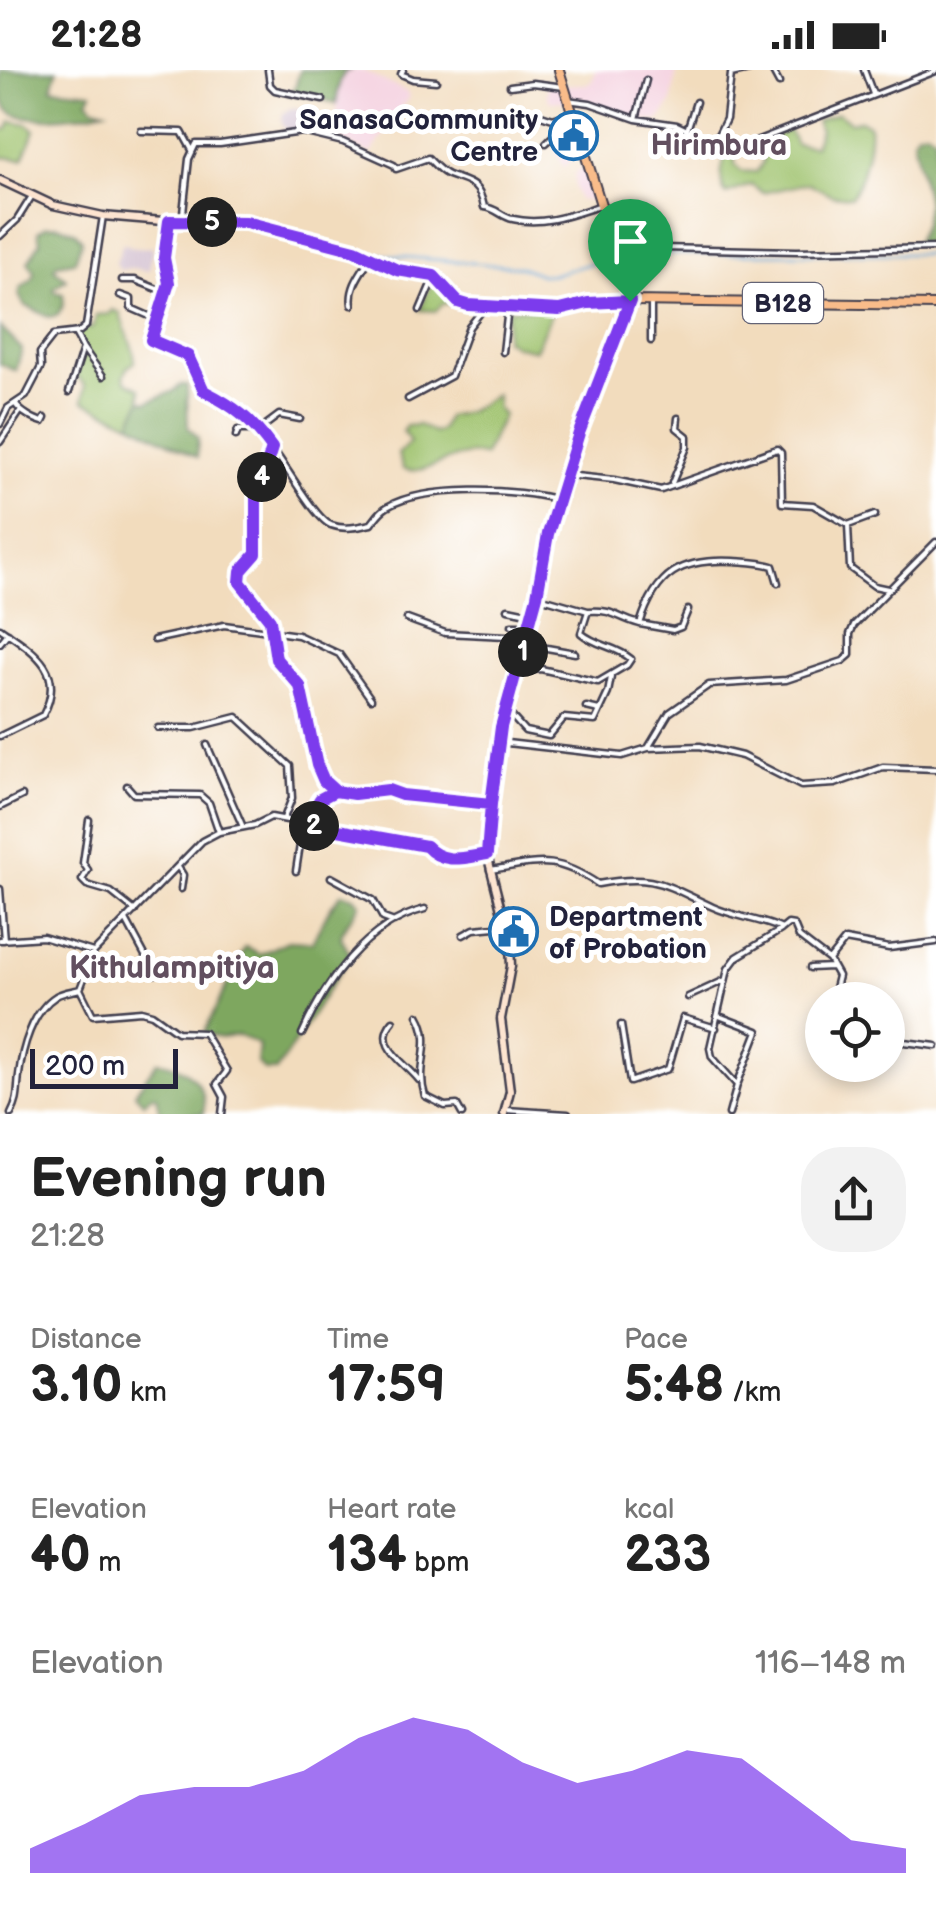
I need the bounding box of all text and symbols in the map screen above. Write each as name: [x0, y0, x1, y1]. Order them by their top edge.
text: 21:28: [50, 13, 143, 58]
place label: SanasaCommunity Centre: [300, 104, 538, 169]
public building icon: SanasaCommunity Centre: [547, 109, 599, 161]
district label: Hirimbura: [651, 128, 787, 164]
pin: 5: [187, 197, 237, 247]
pin: [588, 199, 673, 302]
text: 5: [204, 205, 220, 238]
icon: arrive: [603, 214, 658, 269]
road number: B128: [743, 283, 823, 323]
pin: 4: [237, 452, 287, 502]
text: 4: [254, 460, 270, 493]
pin: 1: [498, 627, 548, 677]
text: 1: [517, 635, 529, 668]
pin: 2: [289, 801, 339, 851]
text: 2: [306, 809, 322, 842]
place label: Department of Probation: [549, 901, 707, 966]
public building icon: Department of Probation: [488, 906, 540, 958]
district label: Kithulampitiya: [69, 949, 275, 988]
map controls: [805, 982, 905, 1082]
button: locate: [805, 982, 905, 1082]
scale bar: [30, 1044, 178, 1088]
text: 200 m: [45, 1050, 125, 1083]
text: Evening run: [30, 1146, 327, 1213]
button: share: [801, 1147, 906, 1252]
text: 21:28: [30, 1217, 105, 1256]
text: Distance: [30, 1323, 142, 1356]
text: Time: [327, 1323, 389, 1356]
text: Pace: [624, 1323, 688, 1356]
text: 3.10: [30, 1356, 122, 1416]
text: 17:59: [327, 1356, 446, 1416]
text: 5:48: [624, 1356, 724, 1416]
text: km: [122, 1376, 167, 1409]
text: /km: [724, 1376, 781, 1409]
text: Elevation: [30, 1493, 147, 1526]
text: Heart rate: [327, 1493, 456, 1526]
text: kcal: [624, 1493, 674, 1526]
text: 40: [30, 1526, 91, 1586]
text: 134: [327, 1526, 407, 1586]
text: 233: [624, 1526, 711, 1586]
text: m: [91, 1546, 121, 1579]
text: bpm: [407, 1546, 469, 1579]
text: Elevation: [30, 1644, 163, 1683]
text: 116–148 m: [755, 1644, 906, 1683]

